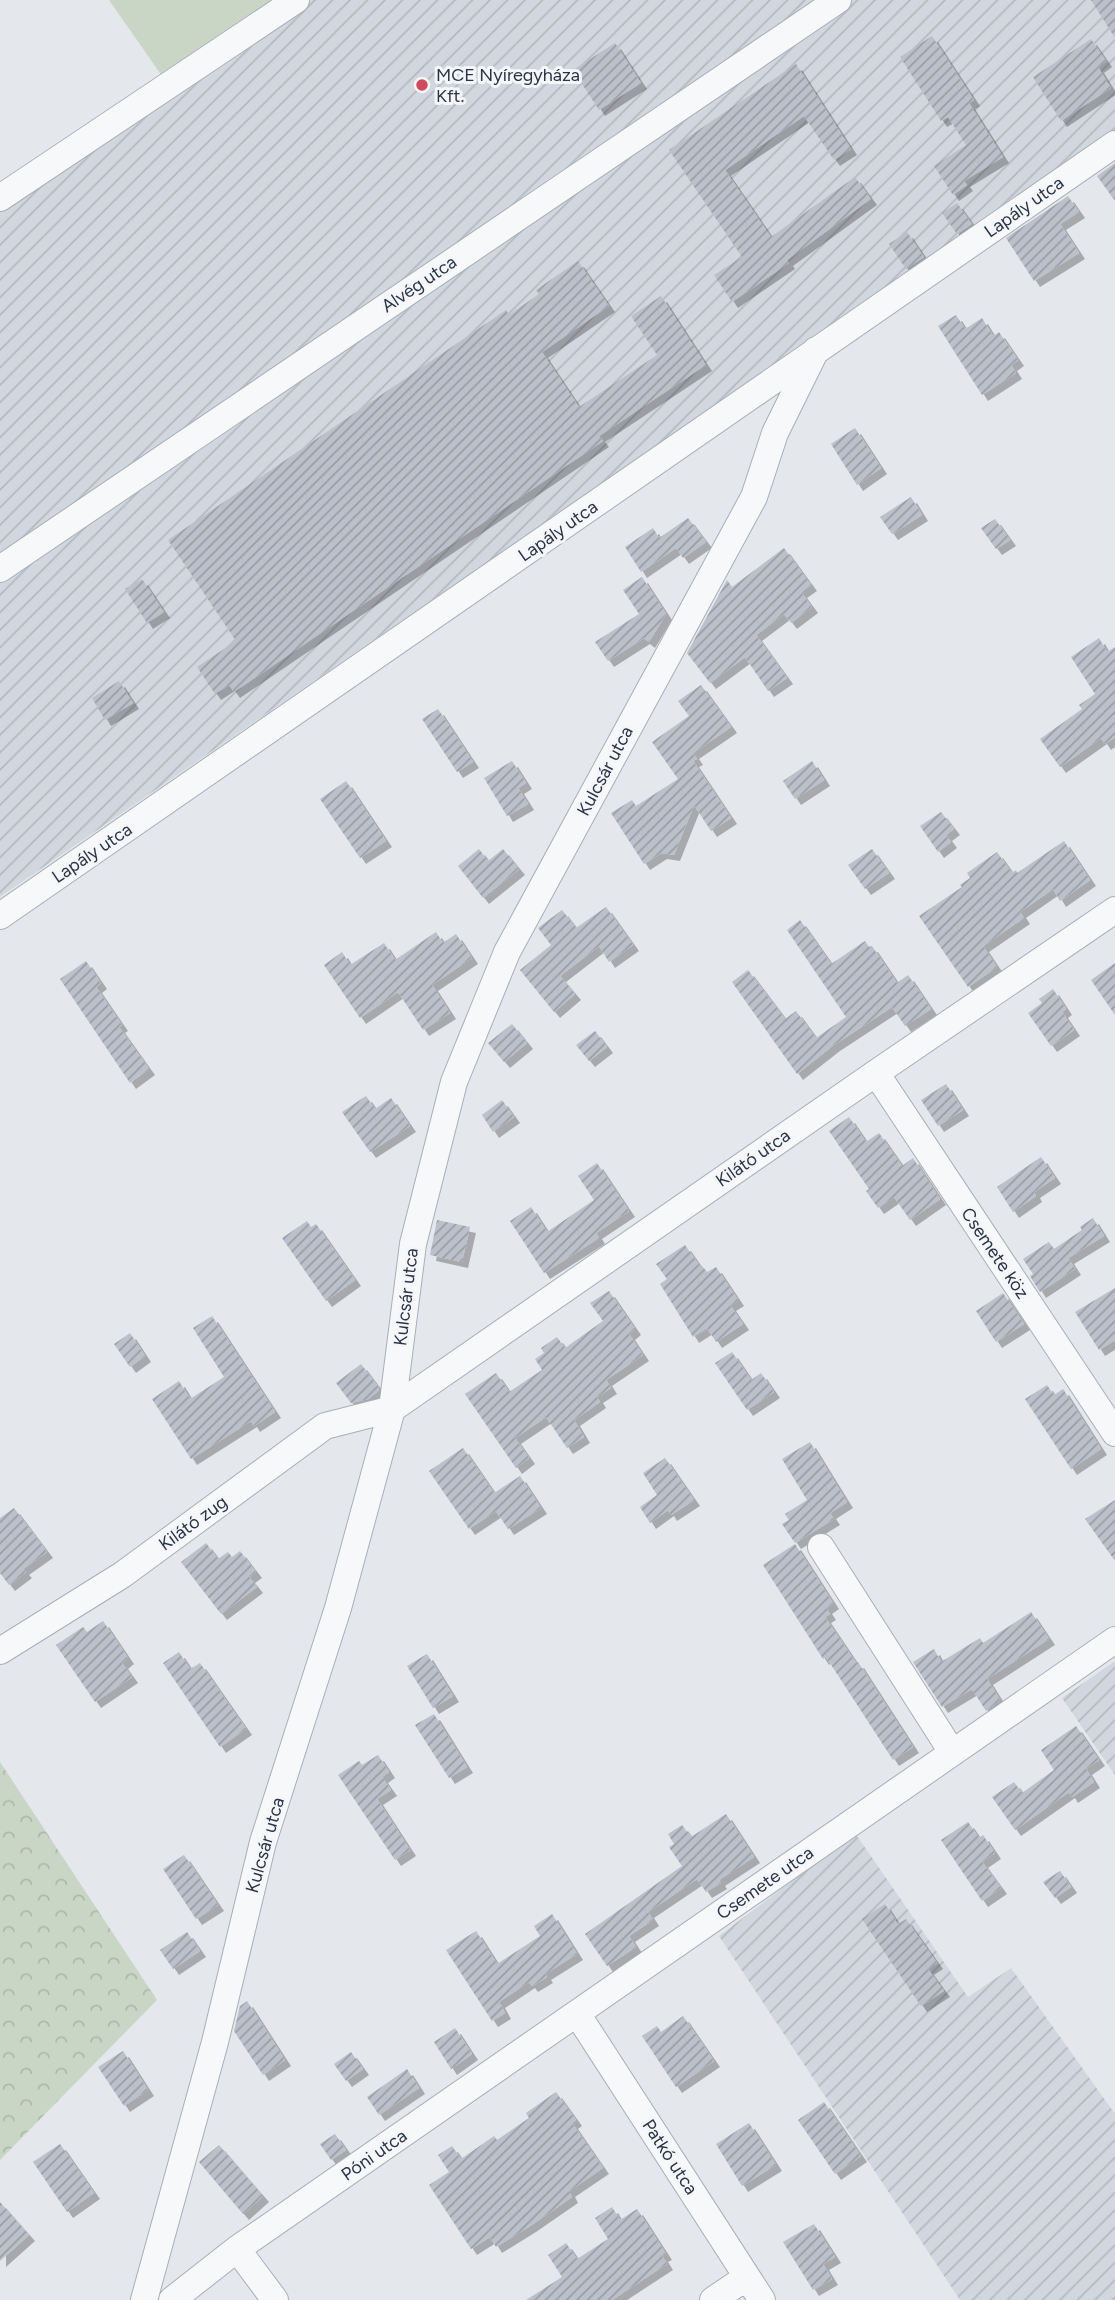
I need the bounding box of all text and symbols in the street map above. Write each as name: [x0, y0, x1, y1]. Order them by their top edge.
place label: MCE Nyíregyháza Kft.: [436, 64, 580, 107]
marker: MCE Nyíregyháza Kft.: [414, 77, 430, 93]
street label: Lapály utca: [980, 172, 1068, 242]
street label: Alvég utca: [377, 251, 461, 317]
street label: Lapály utca: [514, 496, 602, 566]
street label: Kulcsár utca: [572, 722, 638, 820]
street label: Lapály utca: [48, 818, 136, 888]
street label: Kilátó utca: [712, 1124, 794, 1192]
street label: Csemete köz: [956, 1203, 1034, 1303]
street label: Kulcsár utca: [389, 1247, 423, 1347]
street label: Kilátó zug: [154, 1491, 232, 1555]
street label: Kulcsár utca: [241, 1795, 289, 1895]
street label: Csemete utca: [712, 1842, 818, 1924]
street label: Patkó utca: [638, 2115, 702, 2199]
street label: Póni utca: [337, 2124, 411, 2186]

